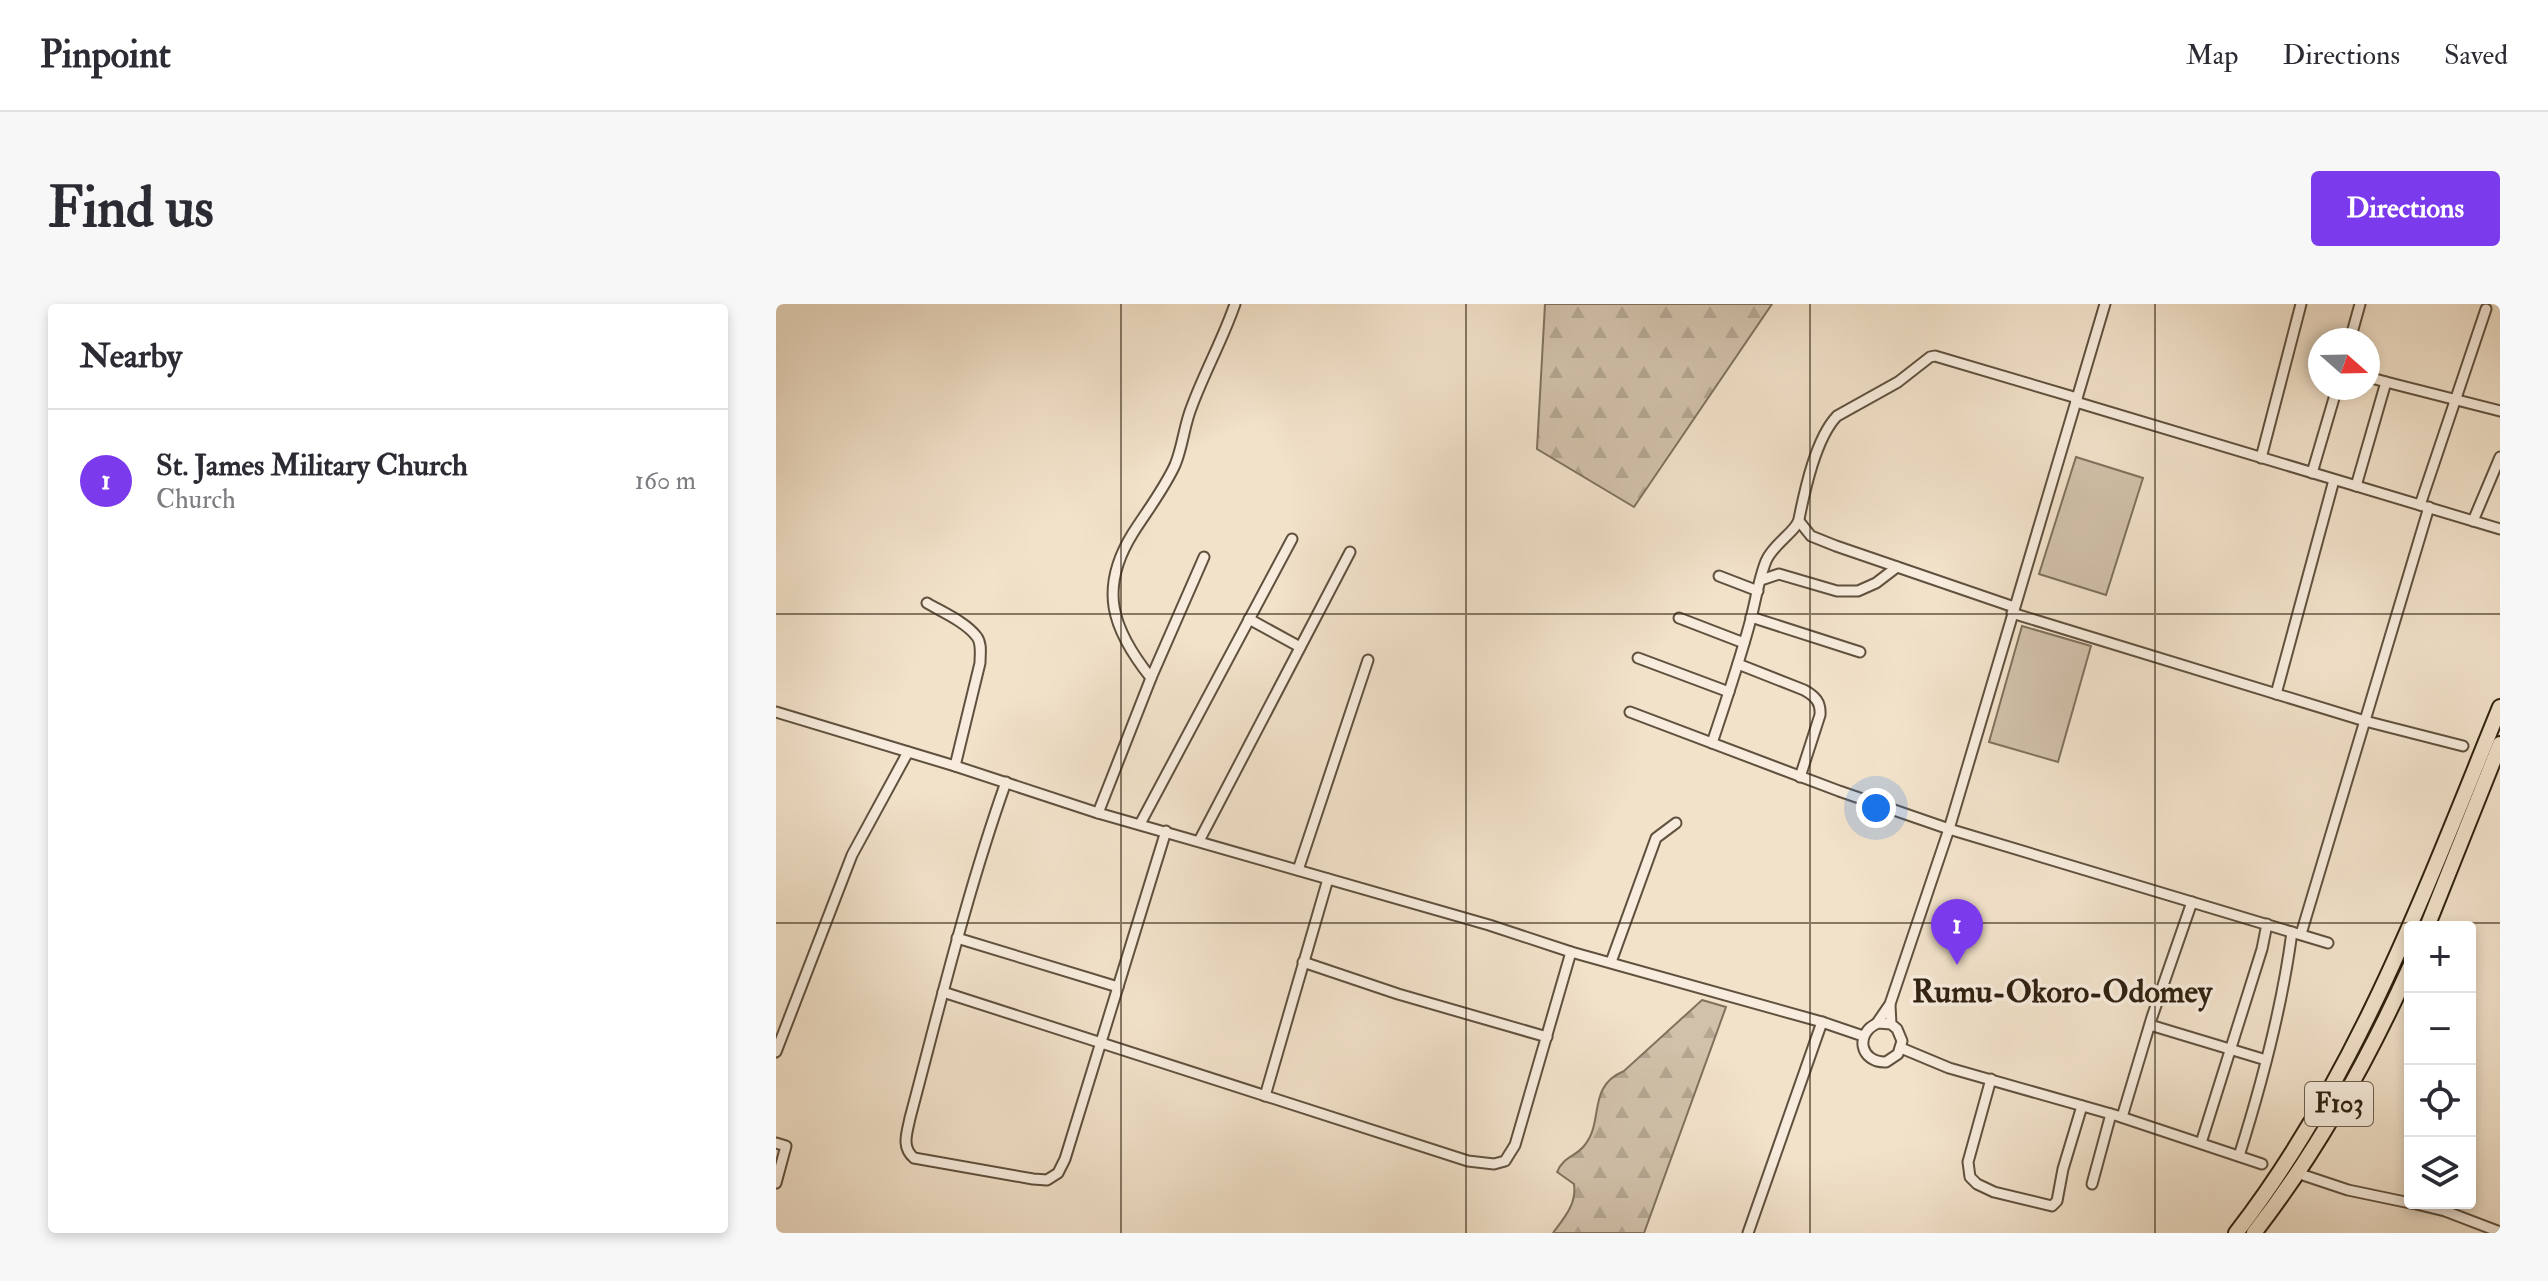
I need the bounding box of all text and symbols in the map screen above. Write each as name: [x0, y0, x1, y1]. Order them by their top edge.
text: Pinpoint: [40, 31, 171, 79]
text: Map: [2186, 38, 2239, 73]
text: Directions: [2283, 38, 2400, 73]
text: Saved: [2444, 38, 2508, 73]
button: Directions: [2311, 171, 2500, 246]
text: Find us: [48, 173, 214, 244]
north arrow: [2308, 328, 2380, 400]
text: Nearby: [80, 335, 182, 378]
text: St. James Military Church: [156, 447, 468, 484]
text: 1: [101, 465, 111, 497]
text: 160 m: [635, 465, 696, 497]
text: Church: [156, 484, 236, 516]
your location: [1856, 788, 1896, 828]
pin: 1: [1931, 899, 1983, 965]
map controls: [2404, 921, 2476, 1209]
button: +: [2404, 921, 2476, 993]
district label: Rumu-Okoro-Odomey: [1912, 972, 2213, 1012]
button: −: [2404, 993, 2476, 1065]
button: locate: [2404, 1065, 2476, 1137]
road number: F103: [2305, 1082, 2373, 1126]
button: layers: [2404, 1137, 2476, 1209]

